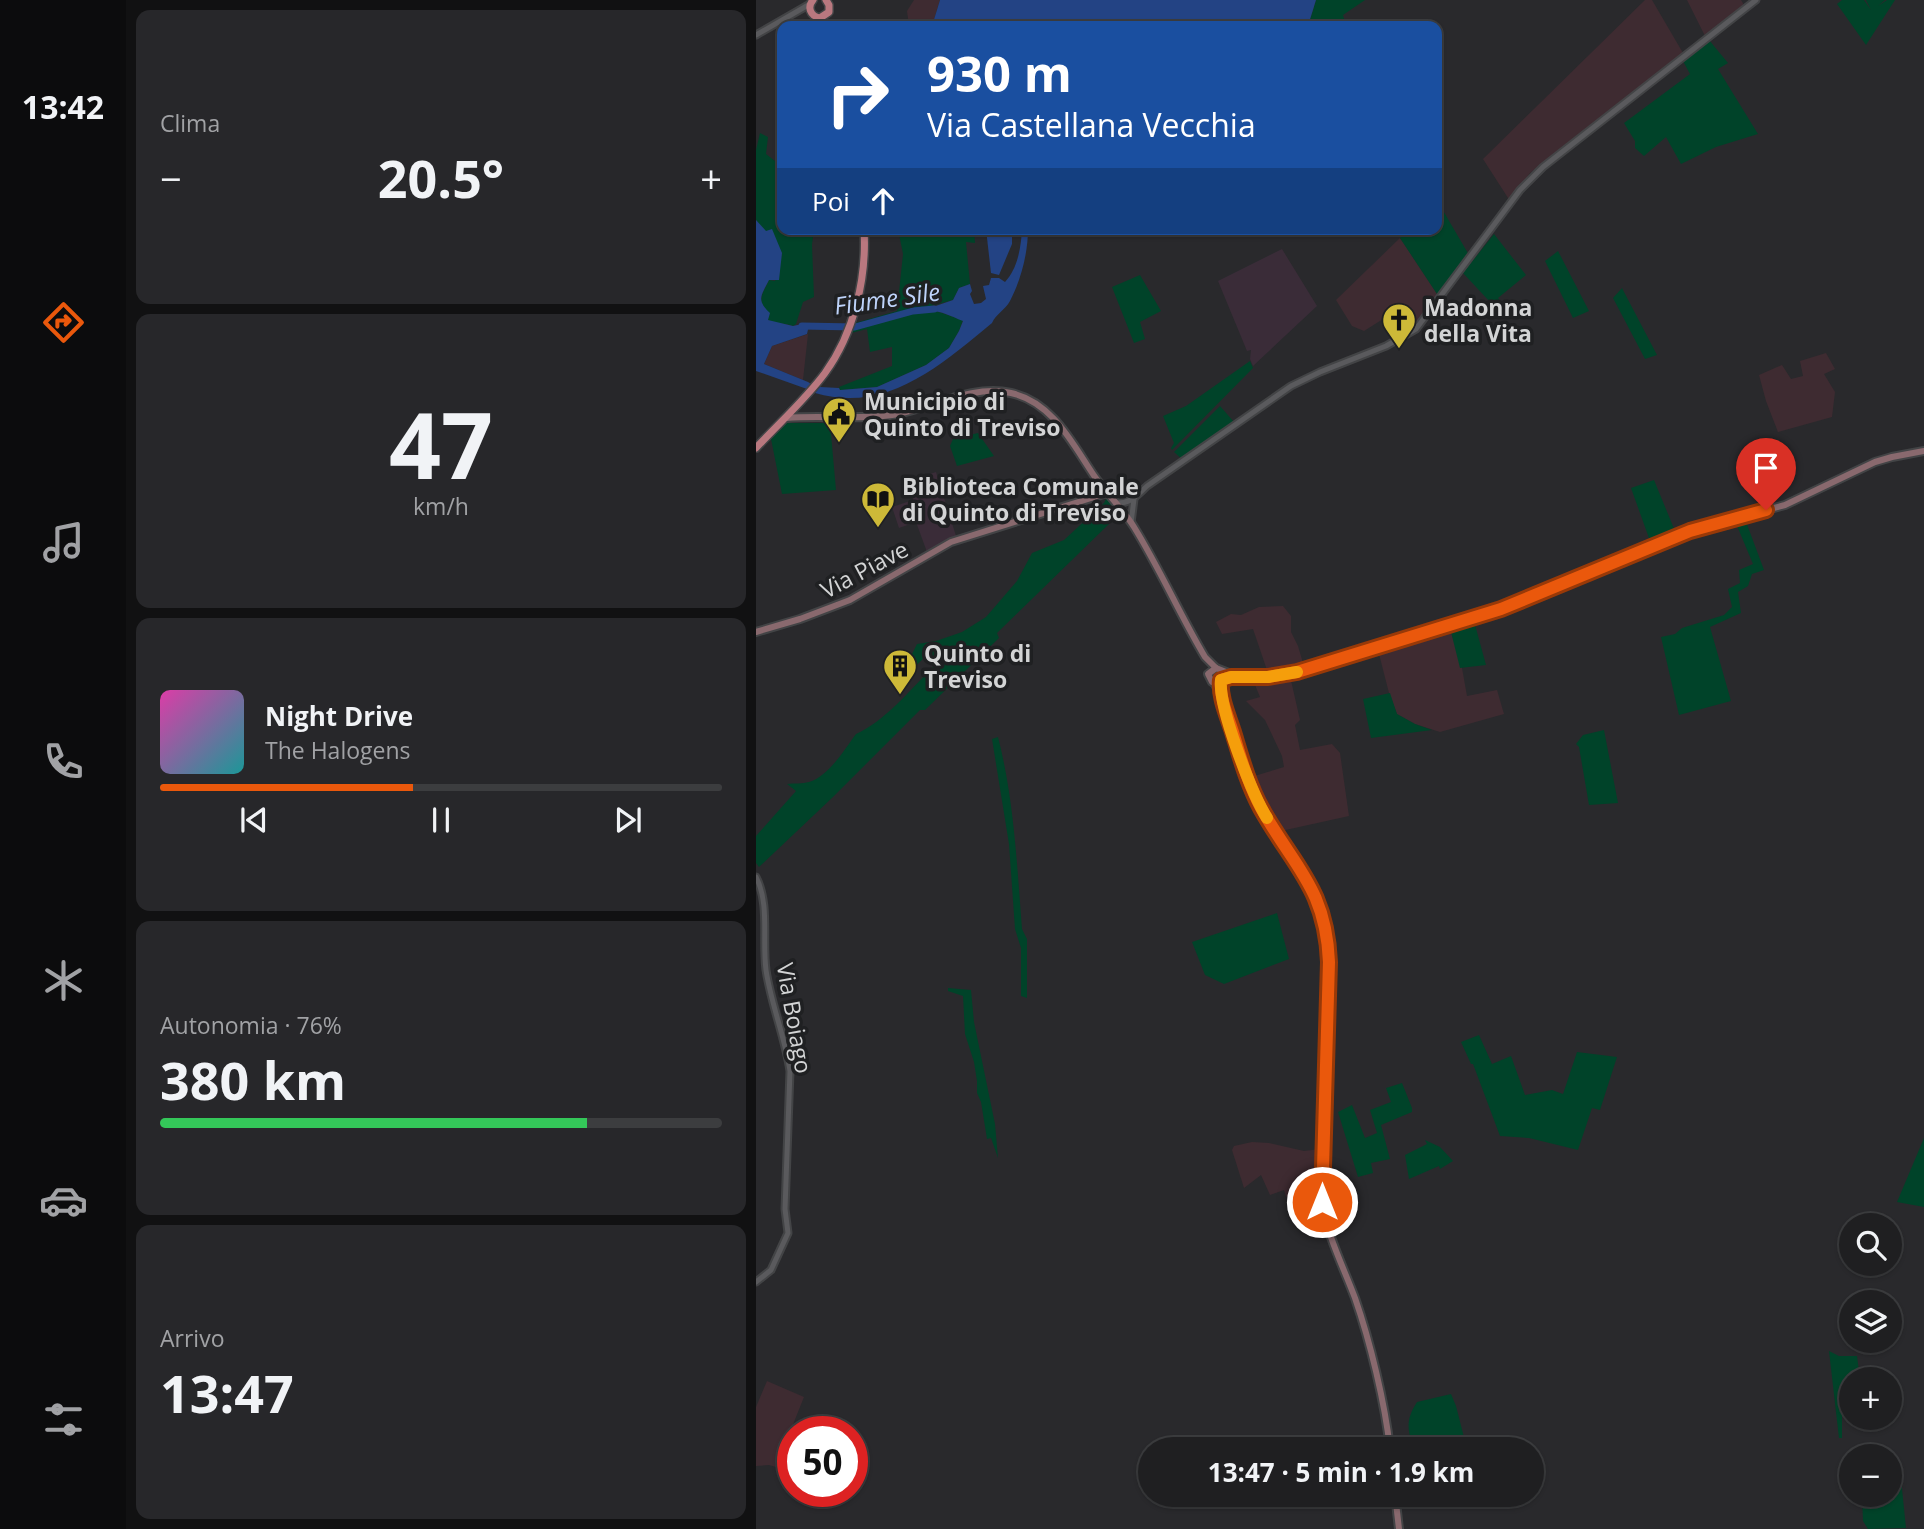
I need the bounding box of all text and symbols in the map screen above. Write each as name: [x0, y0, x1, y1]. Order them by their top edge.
text: 930 m: [927, 40, 1072, 106]
icon: right: [812, 49, 903, 140]
text: 13:42: [22, 85, 104, 128]
text: Via Castellana Vecchia: [927, 103, 1256, 146]
text: Clima: [160, 107, 220, 139]
text: 20.5°: [378, 142, 504, 213]
text: −: [160, 152, 182, 204]
text: +: [700, 152, 722, 204]
icon: ahead: [864, 182, 902, 220]
text: Poi: [812, 183, 850, 219]
water label: Fiume Sile: [832, 274, 942, 322]
place label: Madonna della Vita: [1424, 291, 1533, 349]
icon: directions: [39, 298, 88, 347]
church icon: Madonna della Vita: [1380, 301, 1418, 350]
text: 47: [389, 382, 493, 506]
place label: Municipio di Quinto di Treviso: [864, 385, 1060, 443]
public building icon: Municipio di Quinto di Treviso: [820, 395, 858, 444]
pin: [1736, 438, 1796, 510]
icon: arrive: [1747, 449, 1785, 487]
place label: Biblioteca Comunale di Quinto di Treviso: [902, 470, 1139, 528]
library icon: Biblioteca Comunale di Quinto di Treviso: [859, 480, 897, 529]
text: km/h: [413, 490, 469, 522]
icon: music: [39, 518, 88, 567]
street label: Via Piave: [815, 533, 913, 605]
place label: Quinto di Treviso: [924, 637, 1031, 695]
building icon: Quinto di Treviso: [881, 647, 919, 696]
text: Night Drive: [265, 698, 413, 734]
text: The Halogens: [265, 734, 411, 766]
icon: phone: [39, 737, 88, 786]
icon: previous: [235, 801, 273, 839]
icon: pause: [422, 801, 460, 839]
icon: next: [609, 801, 647, 839]
icon: climate: [39, 956, 88, 1005]
street label: Via Boiago: [770, 960, 820, 1076]
text: Autonomia · 76%: [160, 1009, 342, 1041]
text: 380 km: [160, 1044, 346, 1115]
position arrow: [1285, 1165, 1359, 1239]
icon: car: [39, 1176, 88, 1225]
map controls: [1839, 1213, 1902, 1507]
button: search: [1839, 1213, 1902, 1276]
button: layers: [1839, 1290, 1902, 1353]
text: Arrivo: [160, 1322, 224, 1354]
text: 13:47: [160, 1357, 294, 1428]
button: +: [1839, 1367, 1902, 1430]
icon: filters: [39, 1395, 88, 1444]
speed limit sign: 50: [777, 1416, 868, 1507]
button: −: [1839, 1444, 1902, 1507]
text: 13:47 · 5 min · 1.9 km: [1208, 1454, 1474, 1490]

